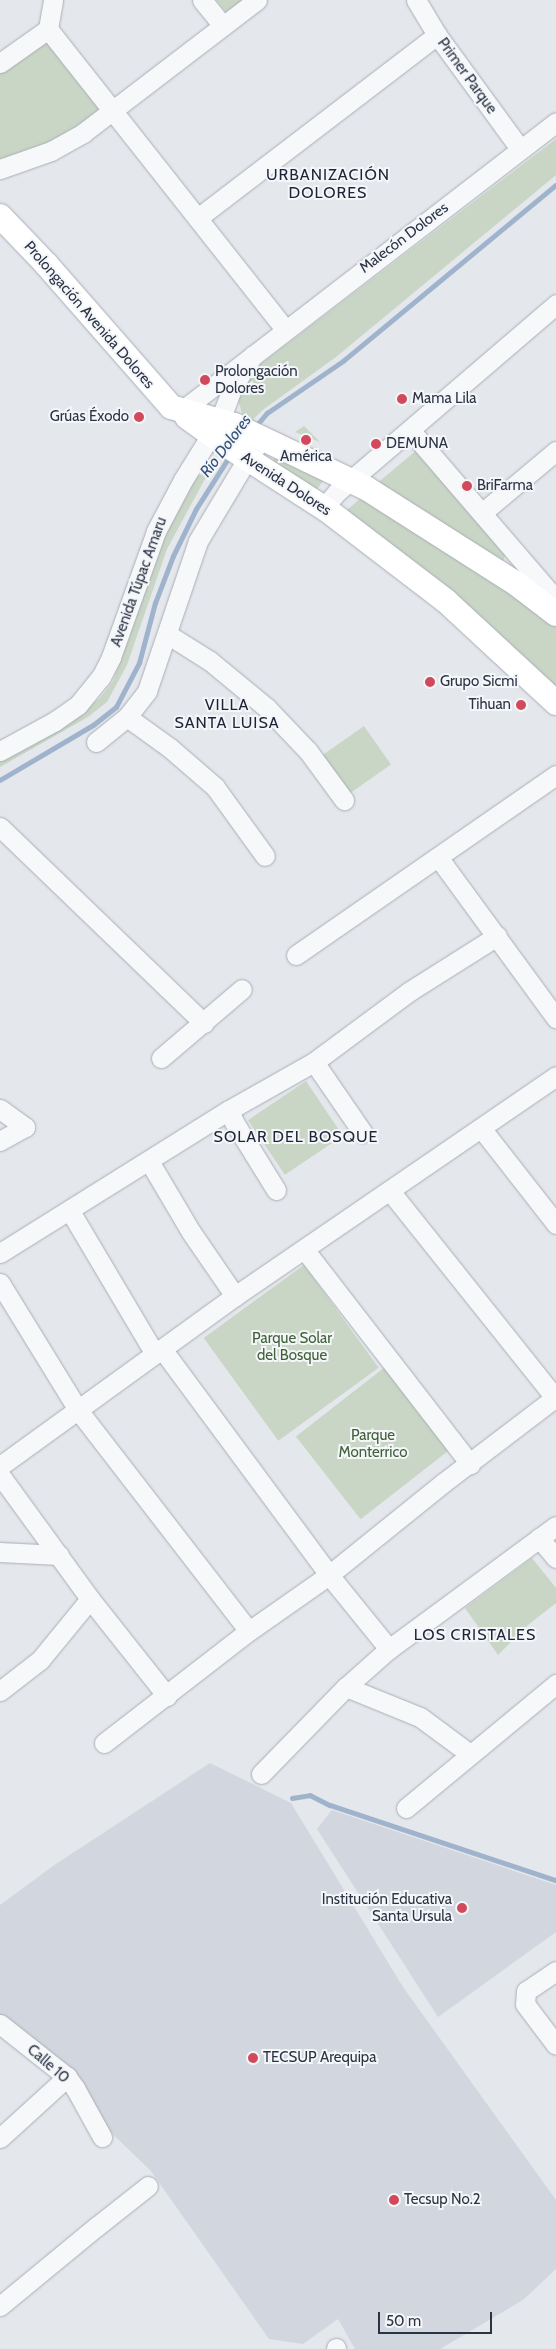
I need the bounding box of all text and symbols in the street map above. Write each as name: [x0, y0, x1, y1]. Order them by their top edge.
street label: Primer Parque: [433, 35, 501, 117]
district label: URBANIZACIÓN DOLORES: [265, 165, 391, 203]
street label: Malecón Dolores: [356, 199, 452, 277]
street label: Prolongación Avenida Dolores: [20, 238, 158, 392]
place label: Prolongación Dolores: [215, 362, 298, 397]
marker: Prolongación Dolores: [199, 374, 211, 386]
place label: Mama Lila: [412, 390, 476, 408]
marker: Mama Lila: [396, 393, 408, 405]
place label: Grúas Éxodo: [50, 408, 129, 426]
marker: Grúas Éxodo: [133, 411, 145, 423]
water label: Río Dolores: [196, 411, 256, 481]
marker: América: [300, 434, 312, 446]
place label: DEMUNA: [386, 435, 448, 453]
marker: DEMUNA: [370, 438, 382, 450]
street label: Avenida Dolores: [238, 448, 334, 520]
place label: América: [280, 448, 332, 466]
place label: BriFarma: [477, 477, 533, 495]
marker: BriFarma: [461, 480, 473, 492]
street label: Avenida Túpac Amaru: [107, 515, 171, 649]
place label: Grupo Sicmi: [440, 673, 518, 691]
marker: Grupo Sicmi: [424, 676, 436, 688]
district label: VILLA SANTA LUISA: [173, 695, 281, 733]
place label: Tihuan: [468, 696, 511, 714]
marker: Tihuan: [515, 699, 527, 711]
district label: SOLAR DEL BOSQUE: [212, 1127, 380, 1147]
park label: Parque Solar del Bosque: [252, 1329, 332, 1364]
park label: Parque Monterrico: [339, 1426, 407, 1461]
district label: LOS CRISTALES: [412, 1625, 538, 1645]
place label: Institución Educativa Santa Ursula: [322, 1890, 452, 1925]
marker: Institución Educativa Santa Ursula: [456, 1902, 468, 1914]
street label: Calle 10: [23, 2041, 73, 2087]
place label: TECSUP Arequipa: [263, 2049, 376, 2067]
marker: TECSUP Arequipa: [247, 2052, 259, 2064]
place label: Tecsup No.2: [404, 2191, 481, 2209]
marker: Tecsup No.2: [388, 2194, 400, 2206]
scale bar: [381, 2302, 495, 2334]
text: 50 m: [386, 2312, 421, 2330]

